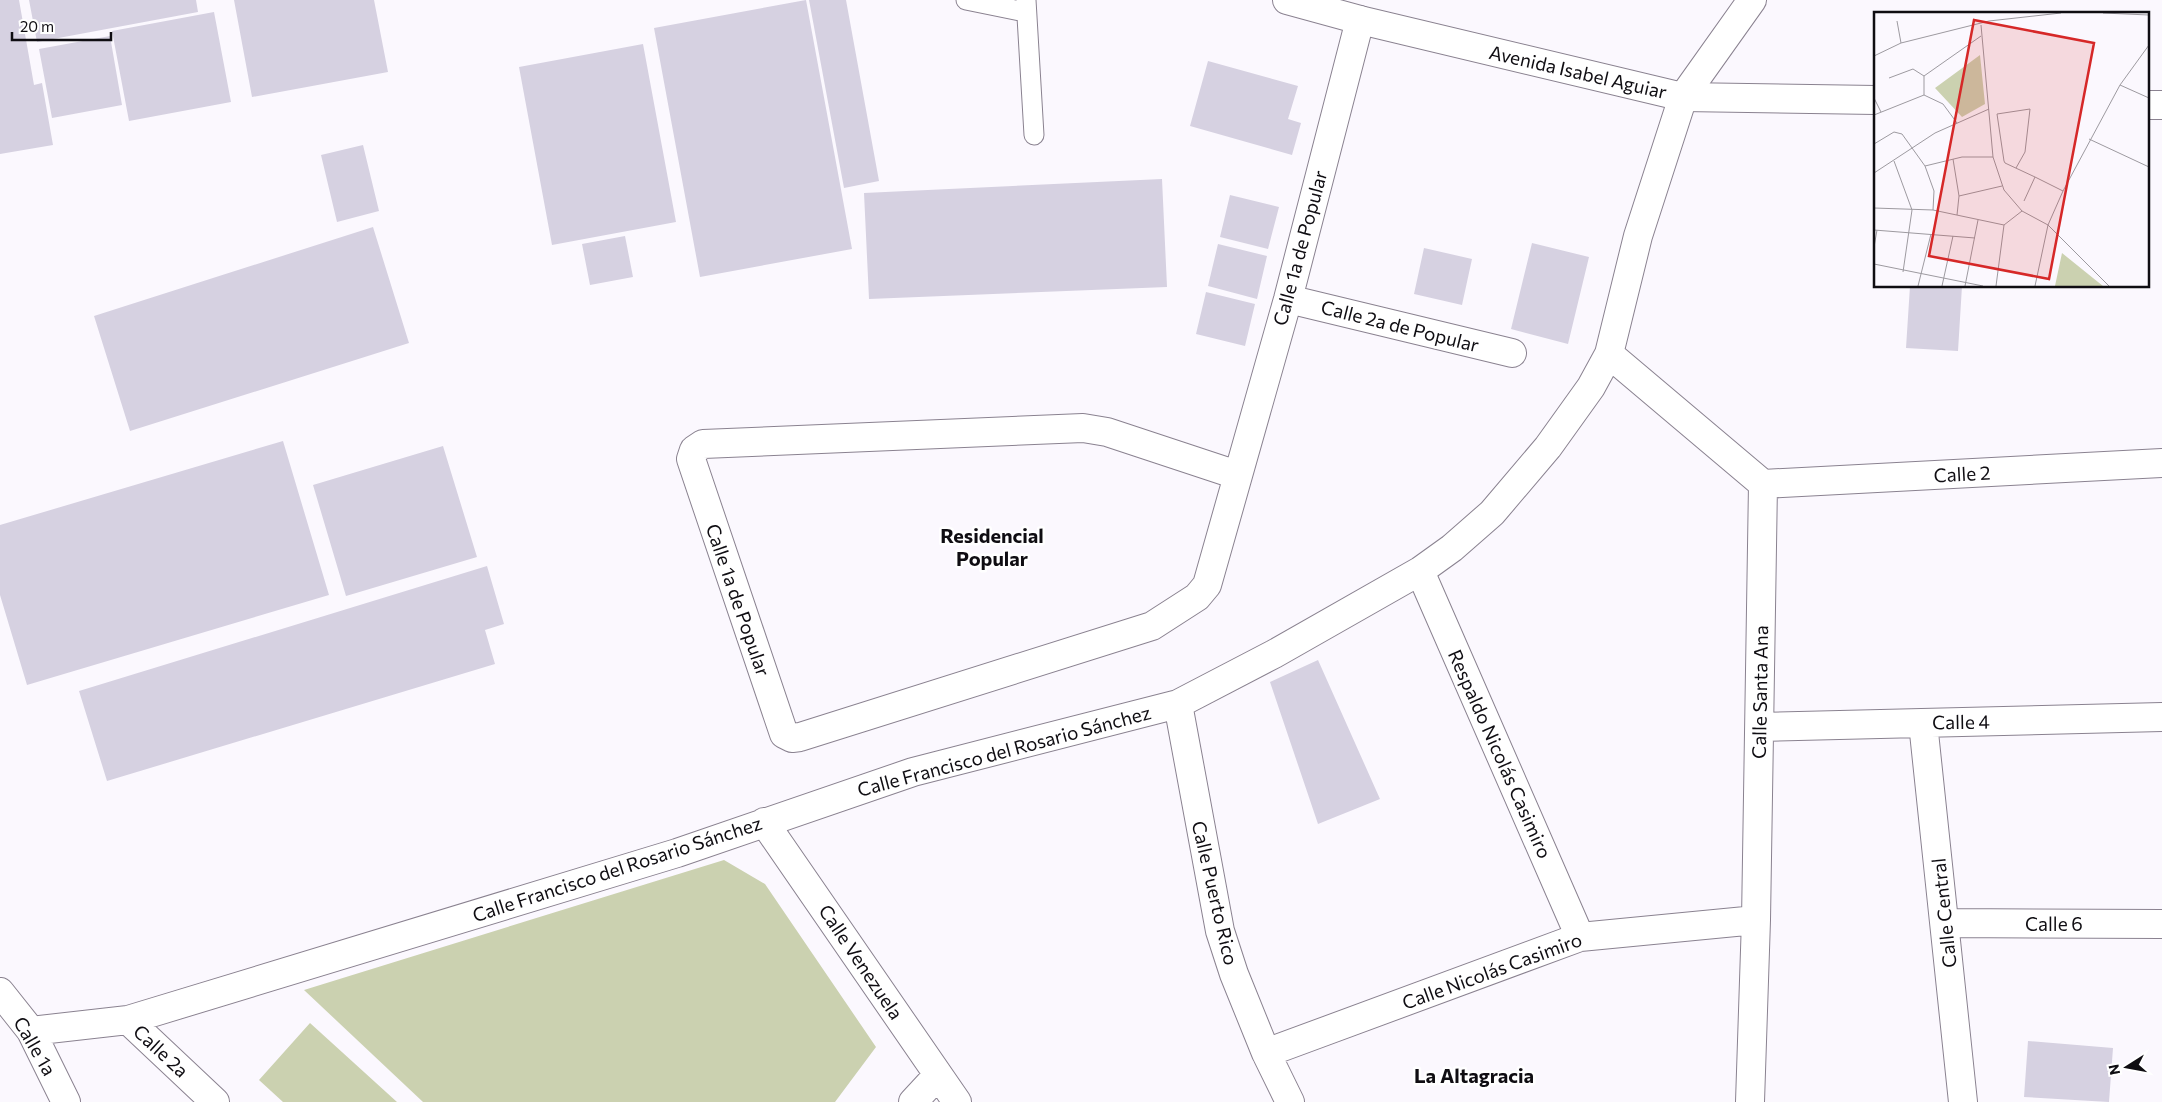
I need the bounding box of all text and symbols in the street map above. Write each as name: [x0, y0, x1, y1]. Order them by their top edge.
scale bar: [12, 10, 111, 42]
inset map: [1874, 12, 2150, 288]
text: 20 m: [20, 17, 54, 35]
street label: Avenida Isabel Aguiar: [1487, 40, 1670, 103]
street label: Calle 1a de Popular: [1268, 167, 1331, 328]
street label: Calle 2a de Popular: [1319, 295, 1482, 356]
street label: Calle 2: [1933, 461, 1991, 486]
street label: Calle 1a de Popular: [702, 521, 775, 679]
district label: Residencial Popular: [940, 523, 1044, 570]
street label: Calle Santa Ana: [1747, 625, 1772, 759]
street label: Respaldo Nicolás Casimiro: [1444, 646, 1557, 862]
street label: Calle Francisco del Rosario Sánchez: [855, 700, 1153, 801]
street label: Calle 4: [1932, 709, 1990, 734]
street label: Calle Francisco del Rosario Sánchez: [469, 811, 764, 926]
street label: Calle Puerto Rico: [1188, 818, 1243, 967]
street label: Calle Central: [1926, 857, 1961, 969]
street label: Calle Venezuela: [814, 900, 908, 1024]
street label: Calle 6: [2025, 912, 2083, 935]
street label: Calle Nicolás Casimiro: [1399, 927, 1585, 1014]
street label: Calle 1a: [9, 1012, 61, 1079]
street label: Calle 2a: [129, 1019, 194, 1082]
north arrow: [2102, 1042, 2152, 1092]
district label: La Altagracia: [1414, 1063, 1534, 1087]
text: N: [2104, 1063, 2123, 1076]

